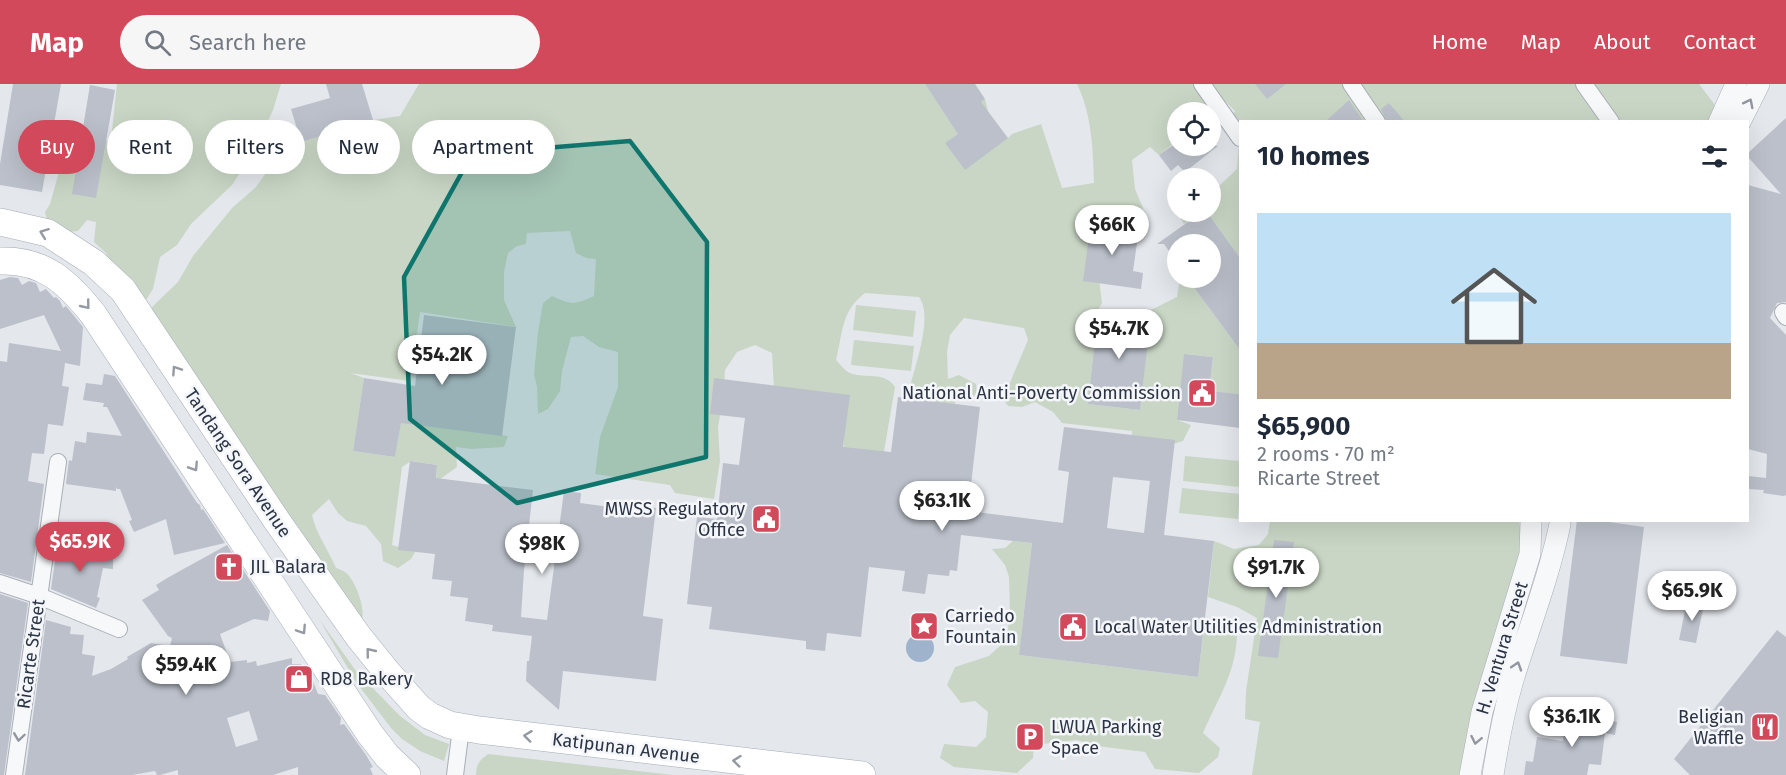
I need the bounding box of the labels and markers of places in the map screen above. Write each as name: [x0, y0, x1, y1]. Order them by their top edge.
pin: $66K: [1076, 205, 1148, 256]
pin: $54.7K: [1070, 309, 1168, 360]
pin: $54.2K: [393, 335, 491, 386]
public building icon: National Anti-Poverty Commission: [1186, 377, 1218, 409]
place label: National Anti-Poverty Commission: [902, 382, 1181, 404]
pin: $63.1K: [893, 481, 991, 532]
place label: MWSS Regulatory Office: [605, 498, 745, 541]
public building icon: MWSS Regulatory Office: [750, 503, 782, 535]
pin: $65.9K: [31, 522, 129, 573]
pin: $98K: [506, 524, 578, 575]
pin: $91.7K: [1227, 548, 1325, 599]
church icon: JIL Balara: [213, 551, 245, 583]
place label: JIL Balara: [250, 556, 326, 578]
pin: $65.9K: [1643, 571, 1741, 622]
place label: Carriedo Fountain: [945, 605, 1017, 648]
place icon: Carriedo Fountain: [908, 610, 940, 642]
public building icon: Local Water Utilities Administration: [1057, 611, 1089, 643]
place label: Local Water Utilities Administration: [1094, 616, 1382, 638]
pin: $59.4K: [137, 645, 235, 696]
shop icon: RD8 Bakery: [283, 663, 315, 695]
place label: RD8 Bakery: [320, 668, 413, 690]
pin: $36.1K: [1523, 697, 1621, 748]
place label: Beligian Waffle: [1678, 706, 1744, 749]
restaurant icon: Beligian Waffle: [1749, 711, 1781, 743]
place label: LWUA Parking Space: [1051, 716, 1162, 759]
parking icon: LWUA Parking Space: [1014, 721, 1046, 753]

